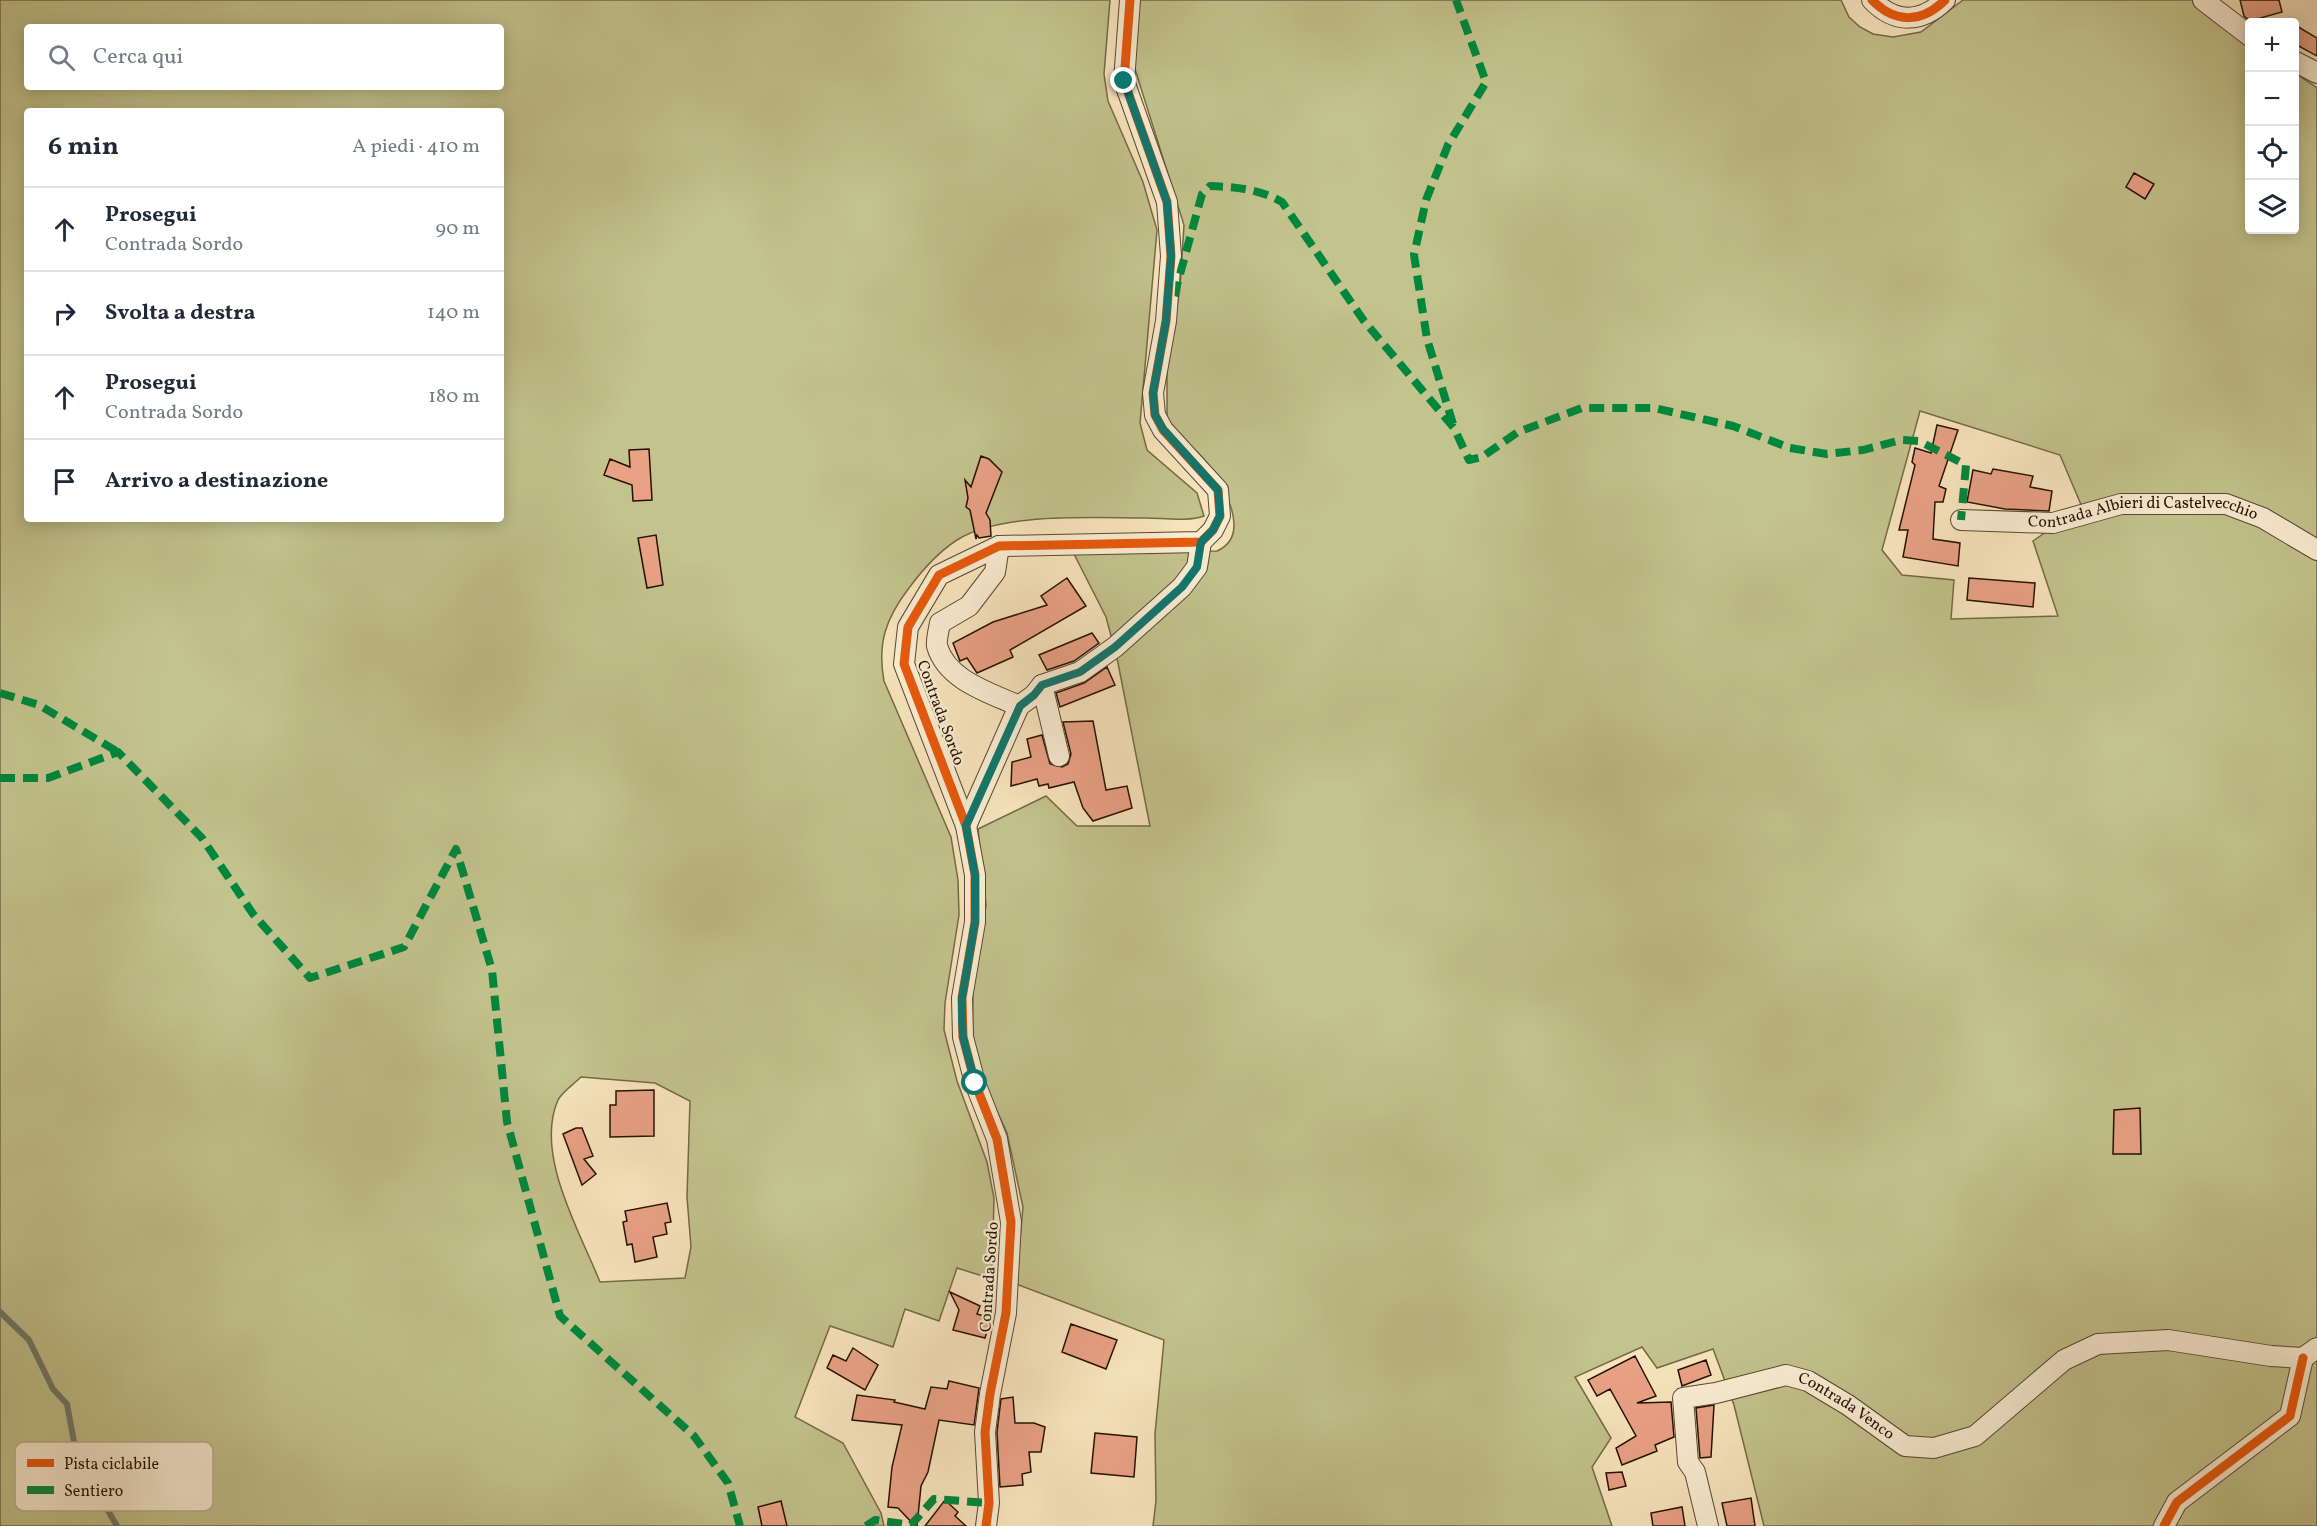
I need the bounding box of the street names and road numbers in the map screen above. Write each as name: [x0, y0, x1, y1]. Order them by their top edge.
street label: Contrada Albieri di Castelvecchio: [2028, 492, 2261, 534]
street label: Contrada Sordo: [911, 657, 969, 769]
street label: Contrada Sordo: [975, 1221, 1005, 1333]
street label: Contrada Venco: [1796, 1368, 1899, 1446]

